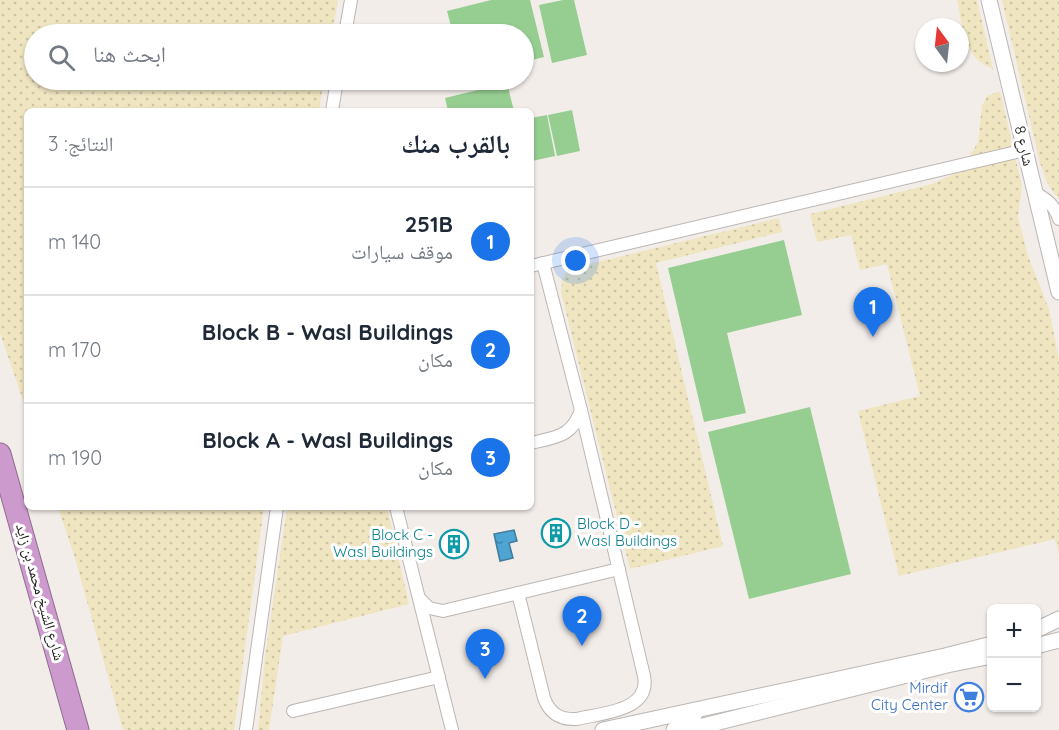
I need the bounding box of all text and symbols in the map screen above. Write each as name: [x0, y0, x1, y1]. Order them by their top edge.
north arrow: [915, 18, 969, 72]
search box: [24, 24, 534, 90]
text: ابحث هنا: [93, 40, 166, 68]
icon: search: [45, 41, 78, 74]
street label: شارع 8: [1010, 124, 1038, 168]
text: بالقرب منك: [401, 127, 510, 160]
text: النتائج: 3: [48, 131, 114, 156]
text: 251B: [405, 210, 453, 238]
text: 140 m: [48, 229, 101, 254]
text: 1: [487, 229, 494, 254]
text: موقف سيارات: [351, 239, 453, 264]
your location: [561, 246, 590, 275]
pin: 1: [854, 288, 892, 337]
text: Block B - Wasl Buildings: [202, 318, 453, 346]
text: 170 m: [48, 337, 101, 362]
text: 2: [485, 337, 496, 362]
text: مكان: [418, 347, 453, 372]
text: Block A - Wasl Buildings: [202, 426, 453, 454]
text: 190 m: [48, 445, 102, 470]
text: 3: [485, 445, 496, 470]
text: مكان: [418, 455, 453, 480]
place label: Block D - Wasl Buildings: [577, 514, 677, 550]
building icon: Block D - Wasl Buildings: [540, 517, 572, 549]
street label: شارع الشيخ محمد بن زايد: [11, 521, 69, 663]
place label: Block C - Wasl Buildings: [333, 525, 433, 561]
building icon: Block C - Wasl Buildings: [438, 528, 470, 560]
pin: 2: [562, 596, 602, 646]
map controls: [987, 604, 1041, 712]
button: +: [987, 604, 1041, 658]
pin: 3: [466, 630, 504, 679]
button: −: [987, 658, 1041, 712]
place label: Mirdif City Center: [871, 678, 949, 714]
supermarket icon: Mirdif City Center: [953, 681, 985, 713]

